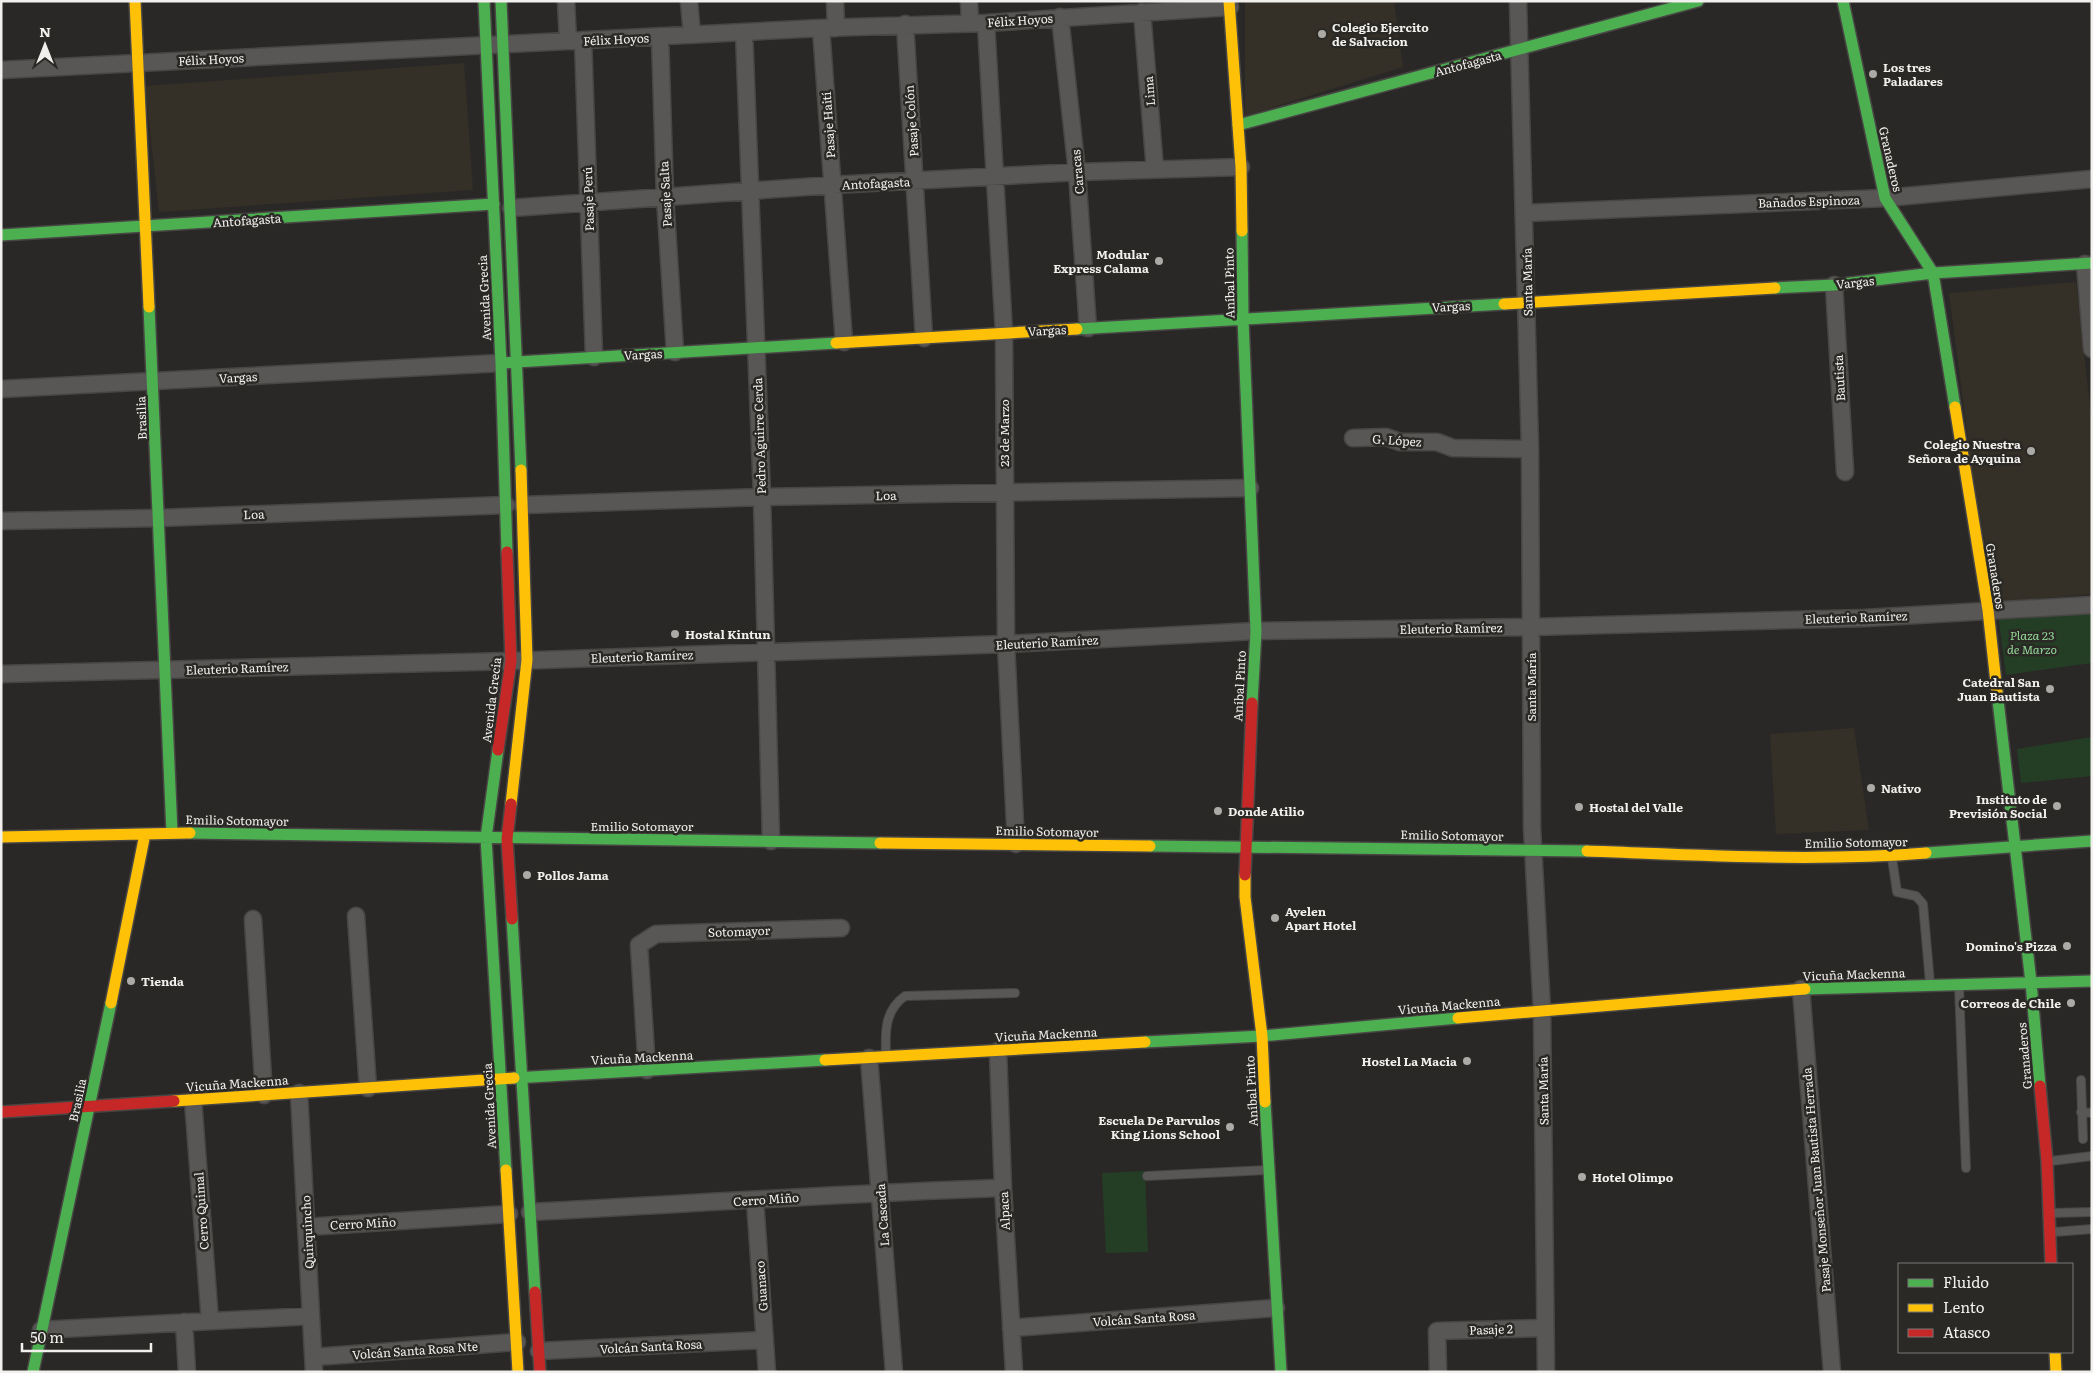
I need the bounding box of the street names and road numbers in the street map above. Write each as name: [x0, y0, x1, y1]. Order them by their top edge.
street label: Félix Hoyos: [987, 9, 1054, 31]
street label: Félix Hoyos: [583, 28, 650, 50]
street label: Antofagasta: [1433, 45, 1504, 81]
street label: Félix Hoyos: [178, 48, 245, 70]
street label: Lima: [1139, 75, 1159, 107]
street label: Pasaje Colón: [900, 85, 922, 157]
street label: Pasaje Haití: [817, 91, 839, 159]
street label: Granaderos: [1875, 125, 1907, 194]
street label: Caracas: [1066, 149, 1088, 195]
street label: Pasaje Salta: [654, 160, 676, 228]
street label: Pasaje Perú: [578, 166, 598, 231]
street label: Antofagasta: [841, 172, 911, 194]
street label: Bañados Espinoza: [1758, 190, 1861, 212]
street label: Antofagasta: [212, 209, 282, 231]
street label: Aníbal Pinto: [1219, 247, 1239, 319]
street label: Santa María: [1517, 247, 1537, 317]
street label: Avenida Grecia: [473, 254, 495, 341]
street label: Vargas: [1835, 271, 1876, 293]
street label: Vargas: [1431, 296, 1471, 316]
street label: Vargas: [1027, 320, 1067, 340]
street label: Vargas: [623, 344, 663, 364]
street label: Bautista: [1829, 354, 1849, 402]
street label: Vargas: [218, 367, 258, 387]
street label: Pedro Aguirre Cerda: [748, 377, 770, 495]
street label: Brasilia: [131, 395, 151, 440]
street label: 23 de Marzo: [995, 399, 1013, 467]
street label: G. López: [1372, 429, 1422, 451]
street label: Loa: [875, 486, 897, 504]
street label: Loa: [243, 505, 265, 523]
street label: Granaderos: [1982, 542, 2010, 611]
street label: Eleuterio Ramírez: [1804, 606, 1908, 628]
street label: Eleuterio Ramírez: [1399, 618, 1503, 638]
street label: Eleuterio Ramírez: [995, 630, 1099, 654]
street label: Eleuterio Ramírez: [590, 645, 694, 667]
street label: Aníbal Pinto: [1228, 650, 1250, 722]
street label: Santa María: [1522, 652, 1540, 721]
street label: Avenida Grecia: [477, 656, 505, 744]
street label: Eleuterio Ramírez: [185, 657, 289, 679]
street label: Emilio Sotomayor: [185, 810, 289, 830]
street label: Emilio Sotomayor: [590, 817, 694, 835]
street label: Emilio Sotomayor: [995, 821, 1099, 841]
street label: Emilio Sotomayor: [1400, 825, 1504, 845]
street label: Emilio Sotomayor: [1804, 832, 1908, 852]
street label: Sotomayor: [708, 921, 771, 941]
street label: Vicuña Mackenna: [1802, 963, 1906, 985]
street label: Vicuña Mackenna: [1397, 992, 1501, 1018]
street label: Vicuña Mackenna: [994, 1022, 1098, 1046]
street label: Granaderos: [2012, 1022, 2036, 1090]
street label: Vicuña Mackenna: [590, 1045, 694, 1069]
street label: Aníbal Pinto: [1240, 1055, 1262, 1127]
street label: Santa María: [1533, 1056, 1553, 1126]
street label: Avenida Grecia: [478, 1062, 500, 1149]
street label: Pasaje Monseñor Juan Bautista Herrada: [1797, 1066, 1835, 1293]
street label: Vicuña Mackenna: [185, 1070, 289, 1096]
street label: Brasilia: [64, 1076, 90, 1123]
street label: Cerro Quimal: [189, 1171, 213, 1251]
street label: La Cascada: [871, 1183, 893, 1247]
street label: Cerro Miño: [732, 1188, 800, 1210]
street label: Alpaca: [994, 1191, 1014, 1231]
street label: Quirquincho: [296, 1195, 318, 1269]
street label: Cerro Miño: [330, 1212, 396, 1234]
street label: Guanaco: [750, 1260, 772, 1312]
street label: Volcán Santa Rosa: [1092, 1305, 1196, 1331]
street label: Pasaje 2: [1469, 1319, 1513, 1339]
street label: Volcán Santa Rosa: [599, 1334, 703, 1358]
street label: Volcán Santa Rosa Nte: [352, 1337, 478, 1363]

